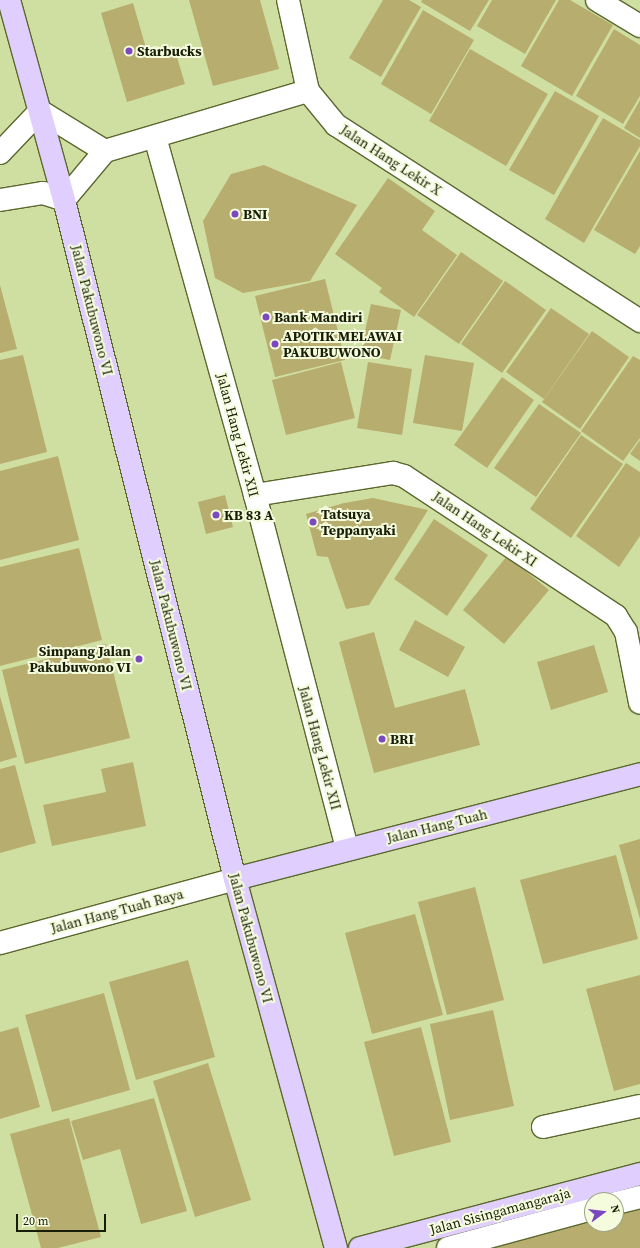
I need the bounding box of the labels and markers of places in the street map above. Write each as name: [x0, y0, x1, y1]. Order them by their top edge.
place label: Starbucks: [137, 43, 202, 59]
marker: Starbucks: [124, 46, 134, 56]
place label: BNI: [243, 206, 267, 222]
marker: BNI: [230, 209, 240, 219]
place label: Bank Mandiri: [274, 309, 362, 325]
marker: Bank Mandiri: [261, 312, 271, 322]
place label: APOTIK MELAWAI PAKUBUWONO: [283, 328, 402, 360]
marker: APOTIK MELAWAI PAKUBUWONO: [270, 339, 280, 349]
place label: Tatsuya Teppanyaki: [321, 506, 396, 538]
place label: KB 83 A: [224, 507, 273, 523]
marker: KB 83 A: [211, 510, 221, 520]
marker: Tatsuya Teppanyaki: [308, 517, 318, 527]
place label: Simpang Jalan Pakubuwono VI: [29, 643, 131, 676]
marker: Simpang Jalan Pakubuwono VI: [134, 654, 144, 664]
place label: BRI: [390, 731, 414, 747]
marker: BRI: [377, 734, 387, 744]

